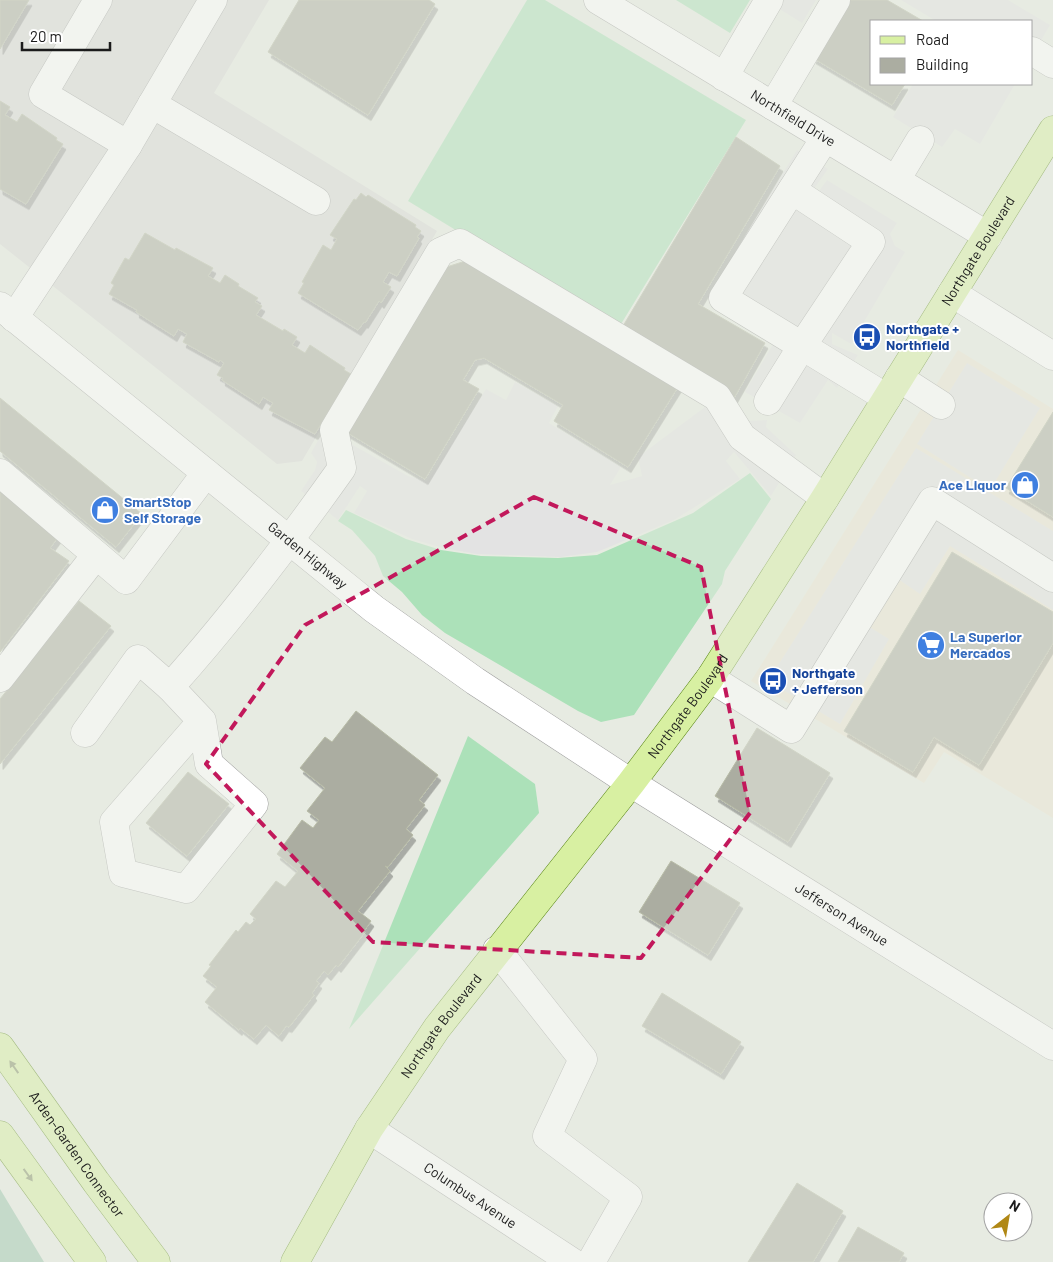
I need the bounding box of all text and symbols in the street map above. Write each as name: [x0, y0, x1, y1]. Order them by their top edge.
scale bar: [22, 20, 110, 52]
legend: [870, 20, 1033, 85]
text: 20 m: [30, 27, 62, 45]
text: Road: [916, 30, 949, 48]
text: Building: [916, 55, 969, 73]
street label: Northfield Drive: [748, 85, 839, 150]
street label: Northgate Boulevard: [937, 193, 1018, 309]
place label: Northgate + Northfield: [886, 320, 959, 353]
bus stop icon: Northgate + Northfield: [852, 322, 882, 352]
shop icon: Ace Liquor: [1010, 470, 1040, 500]
place label: Ace Liquor: [939, 476, 1007, 493]
place label: SmartStop Self Storage: [124, 493, 201, 526]
shop icon: SmartStop Self Storage: [90, 495, 120, 525]
street label: Garden Highway: [265, 518, 352, 592]
place label: La Superior Mercados: [950, 628, 1022, 661]
supermarket icon: La Superior Mercados: [916, 630, 946, 660]
street label: Northgate Boulevard: [643, 650, 731, 762]
place label: Northgate + Jefferson: [792, 664, 863, 697]
bus stop icon: Northgate + Jefferson: [758, 666, 788, 696]
street label: Jefferson Avenue: [792, 878, 892, 949]
street label: Northgate Boulevard: [397, 970, 485, 1081]
one-way arrow: [9, 1060, 19, 1074]
street label: Arden-Garden Connector: [26, 1088, 128, 1220]
street label: Columbus Avenue: [421, 1158, 520, 1232]
one-way arrow: [23, 1168, 34, 1181]
north arrow: [983, 1192, 1033, 1242]
text: N: [1007, 1196, 1023, 1215]

